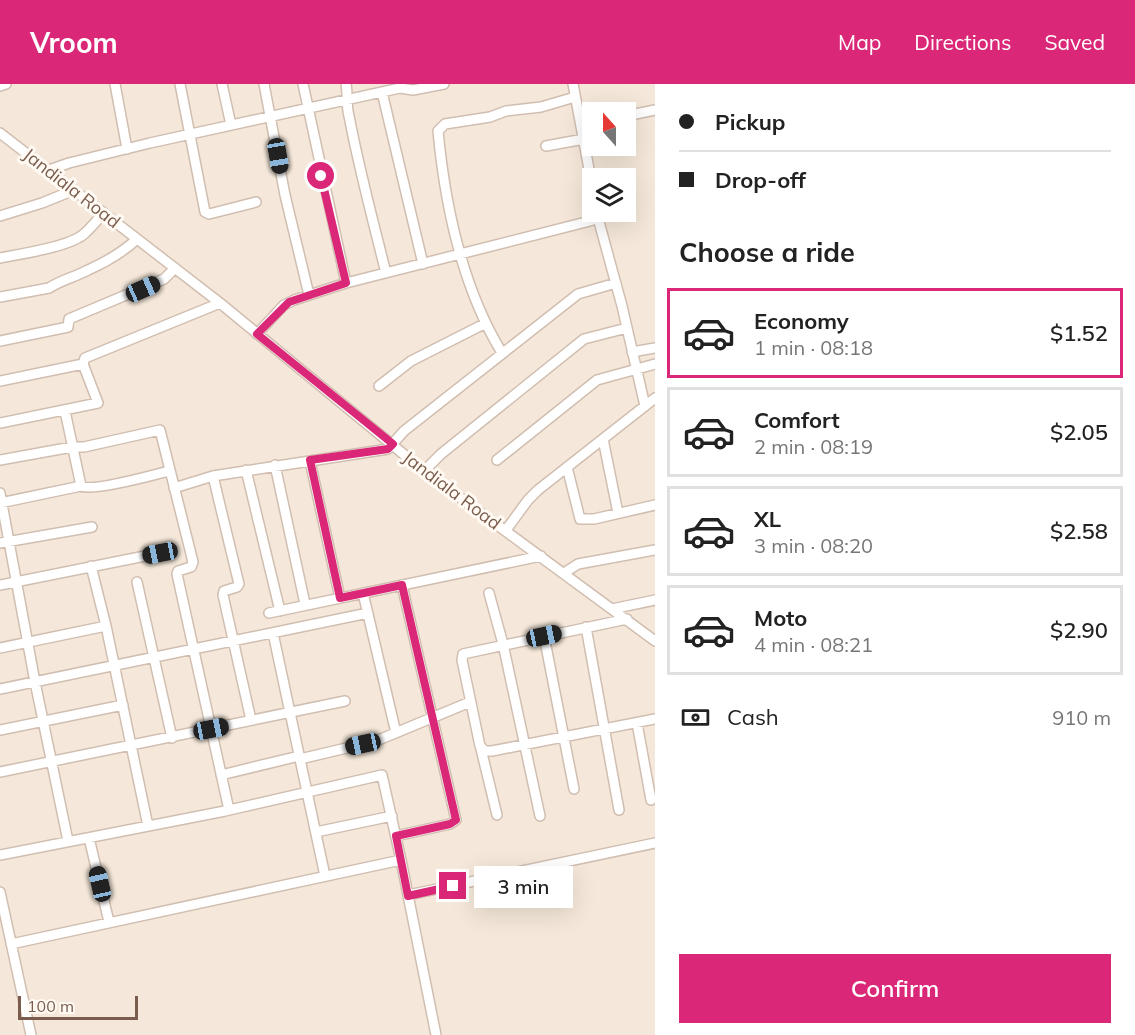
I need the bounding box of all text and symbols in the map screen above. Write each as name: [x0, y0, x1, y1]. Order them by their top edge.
text: Vroom: [30, 25, 118, 60]
text: Map: [838, 29, 881, 55]
text: Directions: [914, 29, 1011, 55]
text: Saved: [1044, 29, 1105, 55]
north arrow: [582, 102, 636, 156]
map controls: [582, 102, 636, 222]
text: Pickup: [715, 108, 785, 136]
car: [266, 137, 290, 175]
street label: Jandiala Road: [19, 143, 125, 233]
route start: [307, 162, 334, 189]
text: Drop-off: [715, 166, 806, 194]
button: layers: [582, 168, 636, 222]
text: Choose a ride: [679, 235, 855, 269]
car: [123, 273, 163, 305]
icon: car: [682, 306, 736, 360]
text: Economy: [754, 307, 849, 335]
text: $1.52: [1050, 319, 1108, 347]
text: 1 min · 08:18: [754, 335, 873, 360]
icon: car: [682, 405, 736, 459]
text: Comfort: [754, 406, 840, 434]
text: $2.05: [1050, 418, 1108, 446]
text: 2 min · 08:19: [754, 434, 873, 459]
street label: Jandiala Road: [398, 446, 506, 534]
icon: car: [682, 504, 736, 558]
text: XL: [754, 505, 781, 533]
text: $2.58: [1050, 517, 1108, 545]
text: 3 min · 08:20: [754, 533, 873, 558]
car: [141, 541, 179, 565]
icon: car: [682, 603, 736, 657]
text: Moto: [754, 604, 807, 632]
text: $2.90: [1050, 616, 1108, 644]
car: [525, 623, 563, 649]
text: 4 min · 08:21: [754, 632, 873, 657]
icon: cash: [679, 701, 712, 734]
text: Cash: [727, 703, 779, 731]
text: 910 m: [1052, 705, 1111, 730]
car: [192, 717, 230, 741]
car: [344, 731, 382, 757]
car: [87, 864, 113, 904]
callout: 3 min: [474, 865, 573, 907]
route end: [439, 872, 466, 899]
text: 3 min: [498, 874, 549, 899]
button: Confirm: [679, 954, 1111, 1023]
scale bar: [18, 993, 138, 1020]
text: 100 m: [27, 996, 74, 1016]

